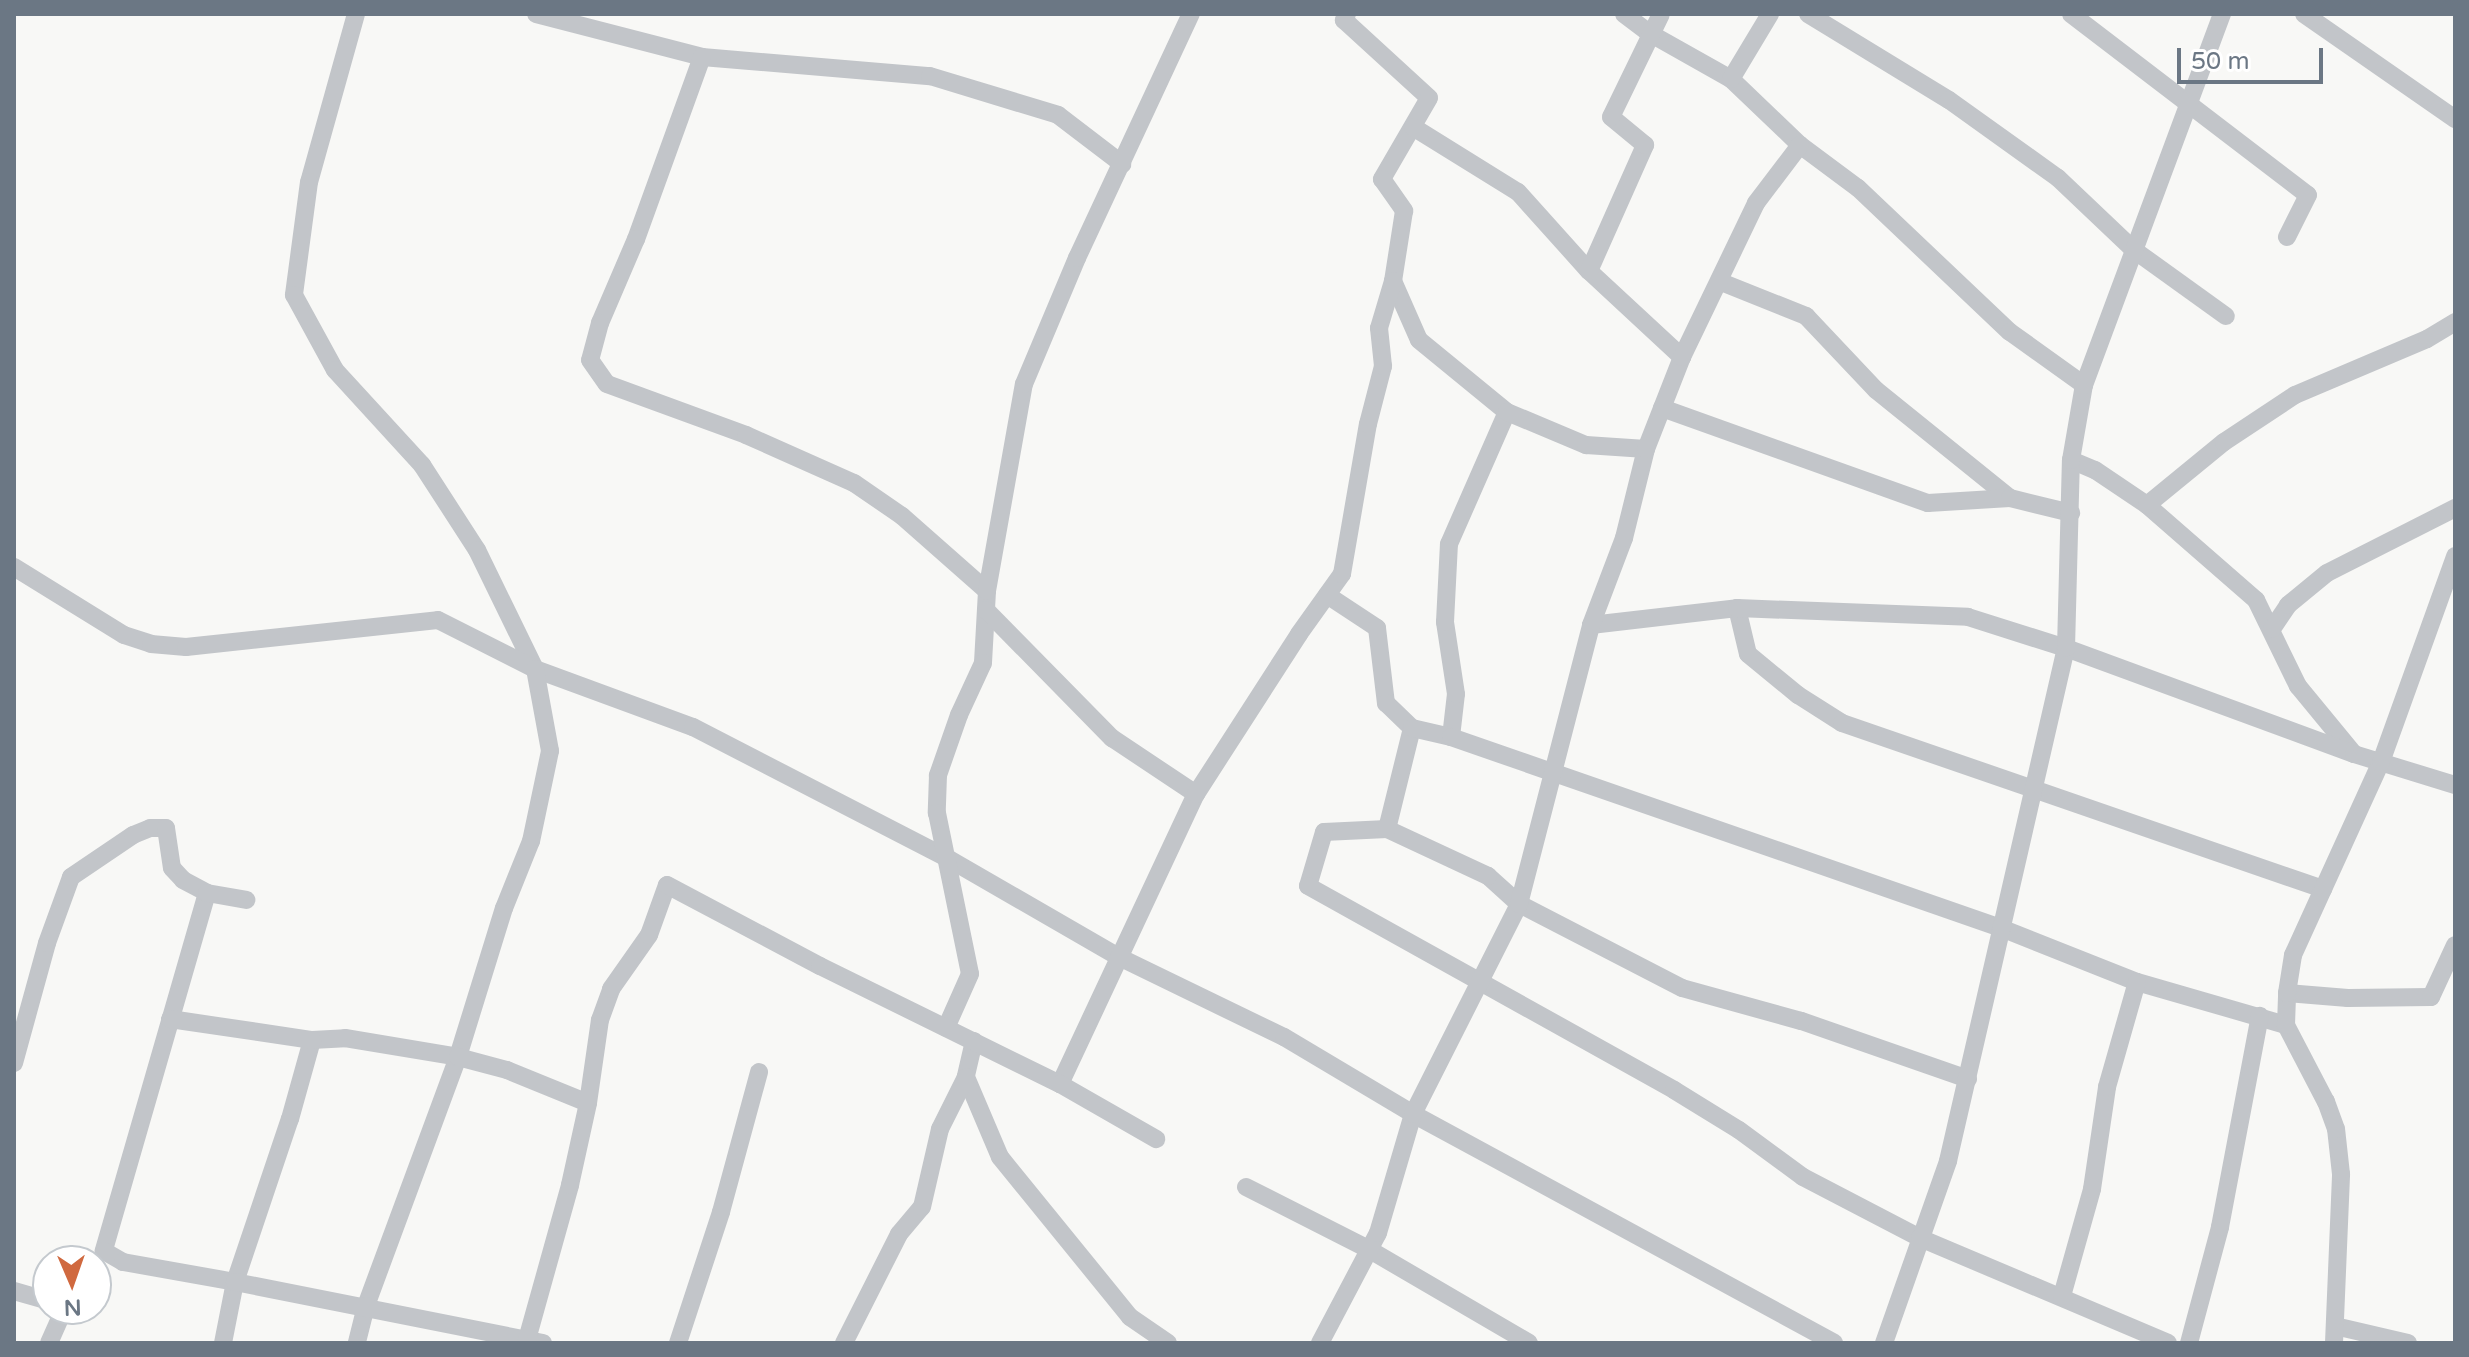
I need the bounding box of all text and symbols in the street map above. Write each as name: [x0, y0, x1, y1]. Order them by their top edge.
scale bar: [2181, 32, 2327, 82]
text: 50 m: [2191, 47, 2249, 76]
north arrow: [32, 1245, 112, 1325]
text: N: [63, 1294, 82, 1320]

